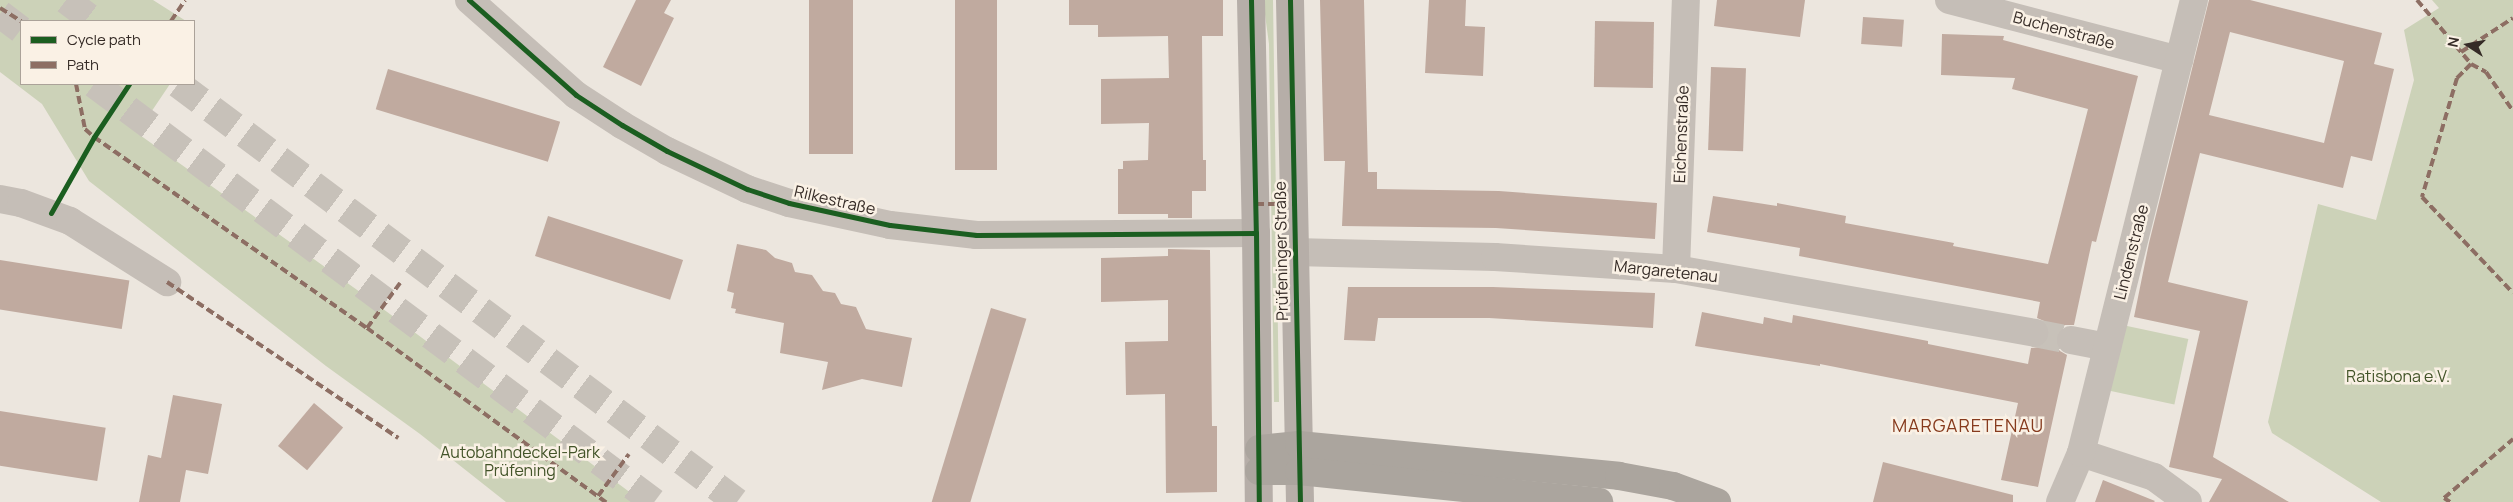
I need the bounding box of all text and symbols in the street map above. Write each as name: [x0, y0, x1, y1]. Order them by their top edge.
street label: Buchenstraße: [2011, 7, 2117, 53]
legend: [20, 20, 195, 85]
north arrow: [2443, 20, 2493, 70]
text: Cycle path: [67, 29, 141, 50]
text: N: [2442, 35, 2463, 49]
text: Path: [67, 54, 99, 75]
street label: Eichenstraße: [1670, 85, 1692, 183]
street label: Rilkestraße: [793, 181, 877, 219]
street label: Prüfeninger Straße: [1270, 181, 1292, 321]
street label: Lindenstraße: [2110, 202, 2152, 302]
street label: Margaretenau: [1613, 256, 1719, 286]
park label: Ratisbona e.V.: [2346, 366, 2450, 386]
district label: MARGARETENAU: [1890, 414, 2046, 436]
park label: Autobahndeckel-Park Prüfening: [440, 442, 600, 480]

